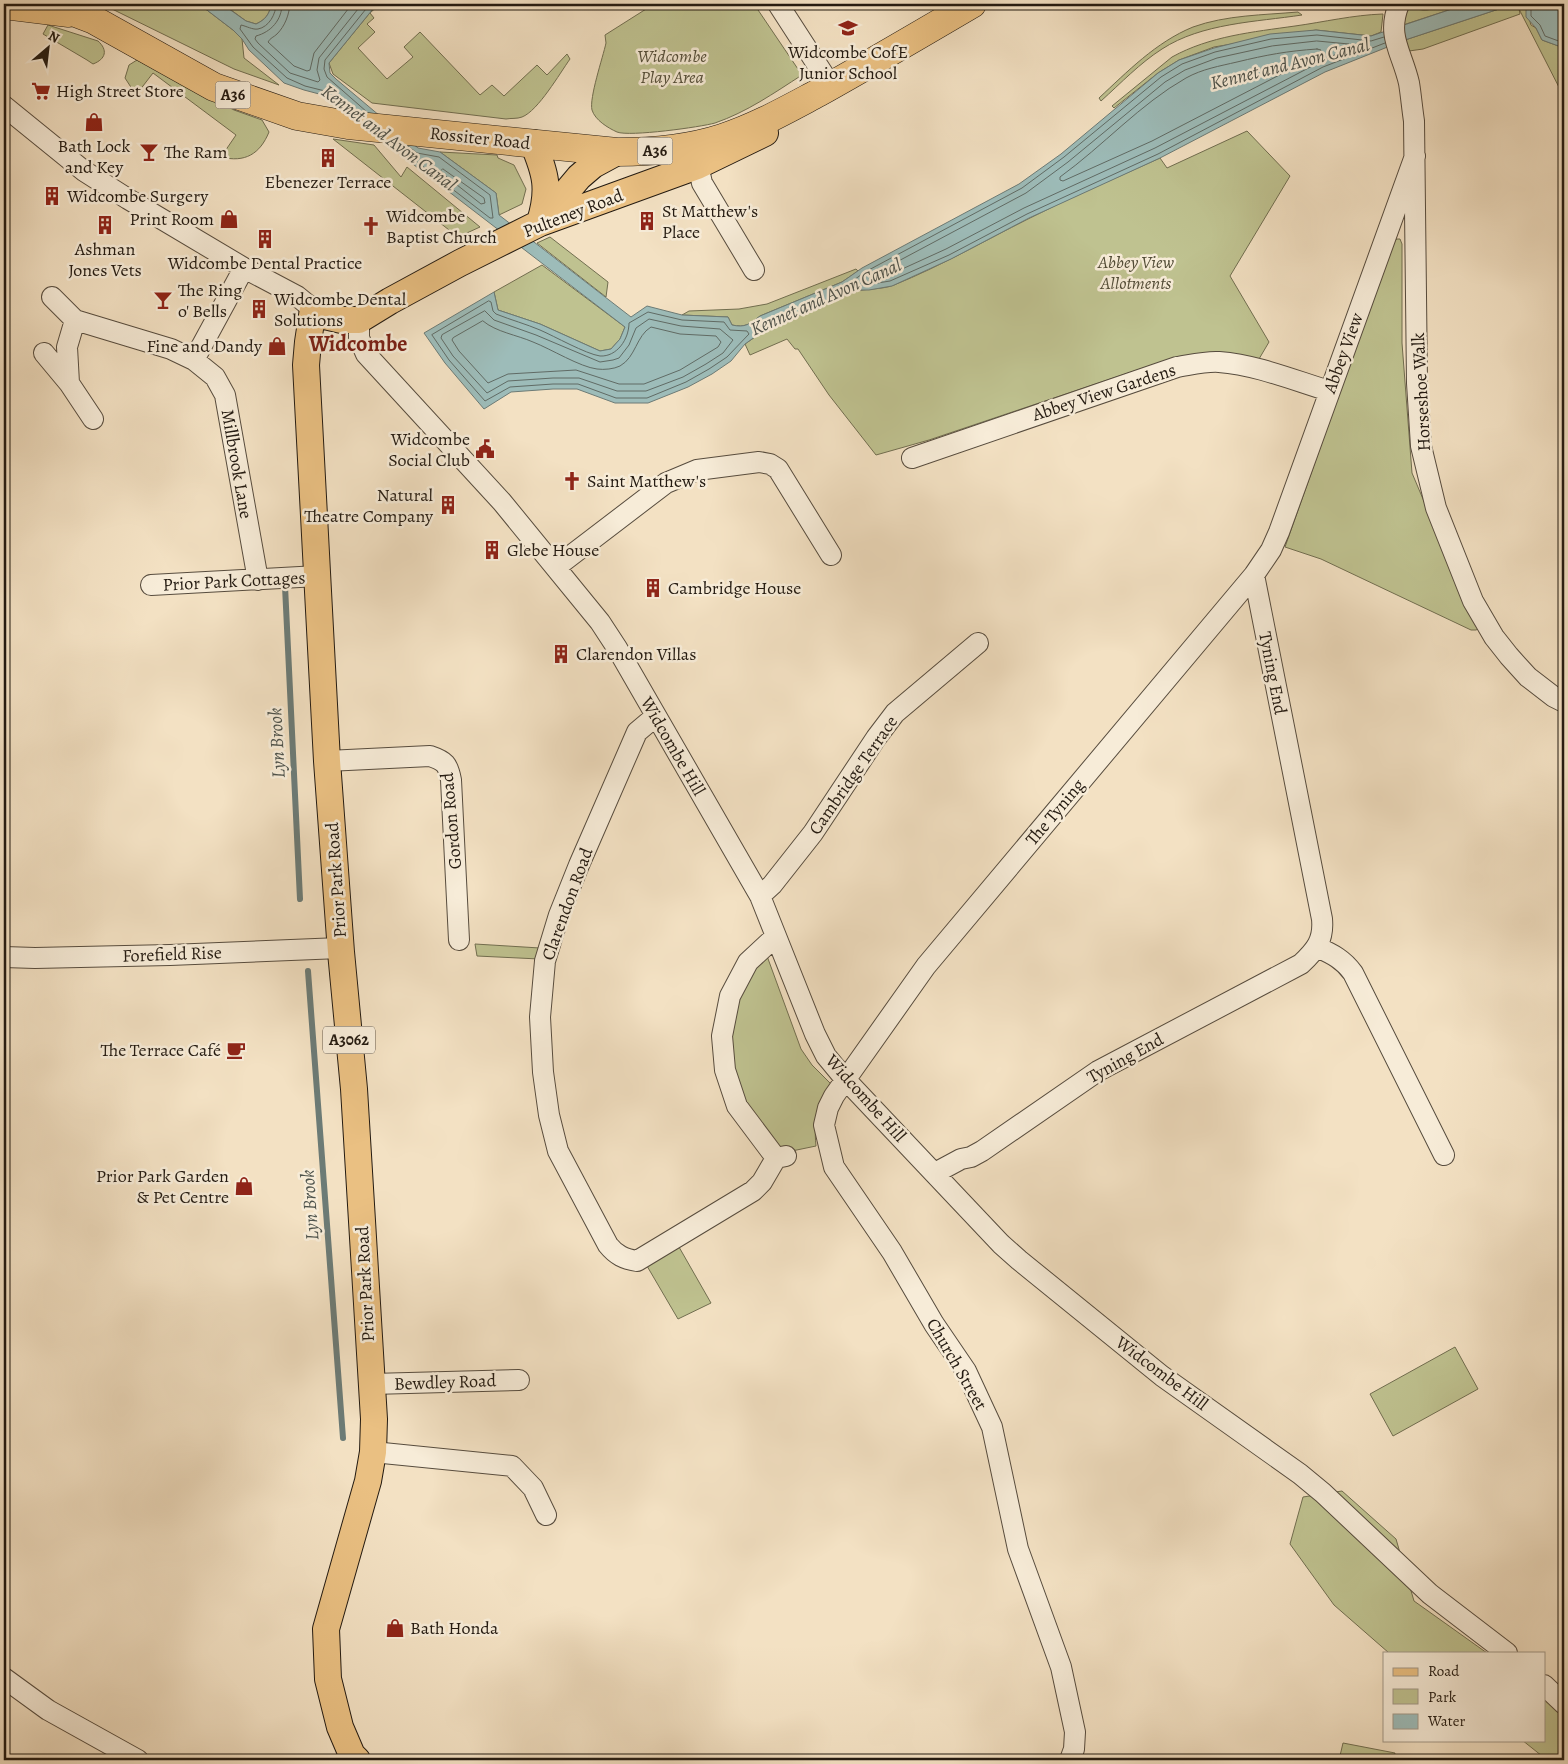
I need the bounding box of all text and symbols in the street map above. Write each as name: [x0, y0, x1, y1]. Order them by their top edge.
school or university icon: Widcombe CofE Junior School: [837, 17, 859, 39]
north arrow: [22, 22, 72, 72]
text: N: [45, 26, 63, 48]
water label: Kennet and Avon Canal: [1208, 32, 1373, 96]
place label: Widcombe CofE Junior School: [787, 40, 908, 85]
park label: Widcombe Play Area: [637, 44, 707, 89]
place label: High Street Store: [56, 79, 184, 103]
water label: Kennet and Avon Canal: [316, 79, 462, 198]
supermarket icon: High Street Store: [30, 80, 52, 102]
road number: A36: [216, 82, 250, 108]
shop icon: Bath Lock and Key: [83, 111, 105, 133]
street label: Rossiter Road: [429, 121, 532, 155]
place label: Bath Lock and Key: [58, 134, 131, 179]
road number: A36: [638, 138, 672, 164]
place label: The Ram: [164, 140, 227, 164]
bar icon: The Ram: [138, 141, 160, 163]
building icon: Ebenezer Terrace: [317, 147, 339, 169]
place label: Ebenezer Terrace: [265, 170, 391, 194]
street label: Pulteney Road: [520, 183, 627, 243]
place label: Widcombe Surgery: [66, 184, 209, 208]
building icon: Widcombe Surgery: [41, 185, 63, 207]
place label: St Matthew's Place: [662, 199, 758, 244]
place label: Widcombe Baptist Church: [385, 204, 497, 249]
place label: Print Room: [130, 207, 214, 231]
shop icon: Print Room: [218, 208, 240, 230]
building icon: St Matthew's Place: [636, 210, 658, 232]
building icon: Ashman Jones Vets: [94, 214, 116, 236]
church icon: Widcombe Baptist Church: [360, 215, 382, 237]
building icon: Widcombe Dental Practice: [254, 228, 276, 250]
place label: Ashman Jones Vets: [68, 237, 142, 282]
park label: Abbey View Allotments: [1097, 250, 1174, 295]
place label: Widcombe Dental Practice: [167, 251, 362, 275]
water label: Kennet and Avon Canal: [746, 252, 906, 342]
place label: The Ring o' Bells: [178, 278, 242, 323]
place label: Widcombe Dental Solutions: [273, 287, 407, 332]
bar icon: The Ring o' Bells: [152, 289, 174, 311]
building icon: Widcombe Dental Solutions: [248, 298, 270, 320]
street label: Abbey View: [1317, 309, 1369, 398]
district label: Widcombe: [308, 329, 407, 359]
street label: Horseshoe Walk: [1406, 332, 1436, 452]
place label: Fine and Dandy: [146, 334, 263, 358]
shop icon: Fine and Dandy: [266, 335, 288, 357]
street label: Abbey View Gardens: [1028, 357, 1179, 427]
street label: Millbrook Lane: [216, 407, 258, 521]
place label: Widcombe Social Club: [388, 427, 470, 472]
public building icon: Widcombe Social Club: [474, 438, 496, 460]
place label: Saint Matthew's: [587, 469, 706, 493]
church icon: Saint Matthew's: [561, 470, 583, 492]
place label: Natural Theatre Company: [304, 483, 434, 528]
building icon: Natural Theatre Company: [437, 494, 459, 516]
place label: Glebe House: [507, 538, 599, 562]
building icon: Glebe House: [481, 539, 503, 561]
street label: Prior Park Cottages: [162, 565, 306, 597]
place label: Cambridge House: [668, 576, 801, 600]
building icon: Cambridge House: [642, 577, 664, 599]
street label: Tyning End: [1253, 629, 1293, 717]
place label: Clarendon Villas: [576, 642, 697, 666]
building icon: Clarendon Villas: [550, 643, 572, 665]
street label: Widcombe Hill: [635, 691, 711, 800]
water label: Lyn Brook: [262, 707, 292, 779]
street label: Cambridge Terrace: [803, 711, 903, 839]
street label: Gordon Road: [435, 771, 467, 870]
street label: The Tyning: [1020, 774, 1090, 850]
street label: Prior Park Road: [320, 821, 352, 939]
street label: Clarendon Road: [536, 844, 599, 964]
street label: Forefield Rise: [122, 940, 222, 968]
road number: A3062: [323, 1026, 375, 1054]
street label: Tyning End: [1082, 1027, 1168, 1089]
place label: The Terrace Café: [100, 1038, 221, 1062]
cafe icon: The Terrace Café: [225, 1039, 247, 1061]
street label: Widcombe Hill: [820, 1048, 912, 1147]
place label: Prior Park Garden & Pet Centre: [96, 1164, 229, 1209]
water label: Lyn Brook: [295, 1169, 325, 1241]
shop icon: Prior Park Garden & Pet Centre: [233, 1175, 255, 1197]
street label: Prior Park Road: [350, 1225, 380, 1343]
street label: Church Street: [921, 1314, 993, 1414]
street label: Widcombe Hill: [1110, 1330, 1214, 1416]
street label: Bewdley Road: [393, 1368, 497, 1396]
place label: Bath Honda: [410, 1616, 499, 1640]
shop icon: Bath Honda: [384, 1617, 406, 1639]
legend: [1383, 1652, 1546, 1742]
text: Road: [1428, 1661, 1460, 1681]
text: Park: [1428, 1687, 1457, 1707]
text: Water: [1427, 1711, 1465, 1731]

